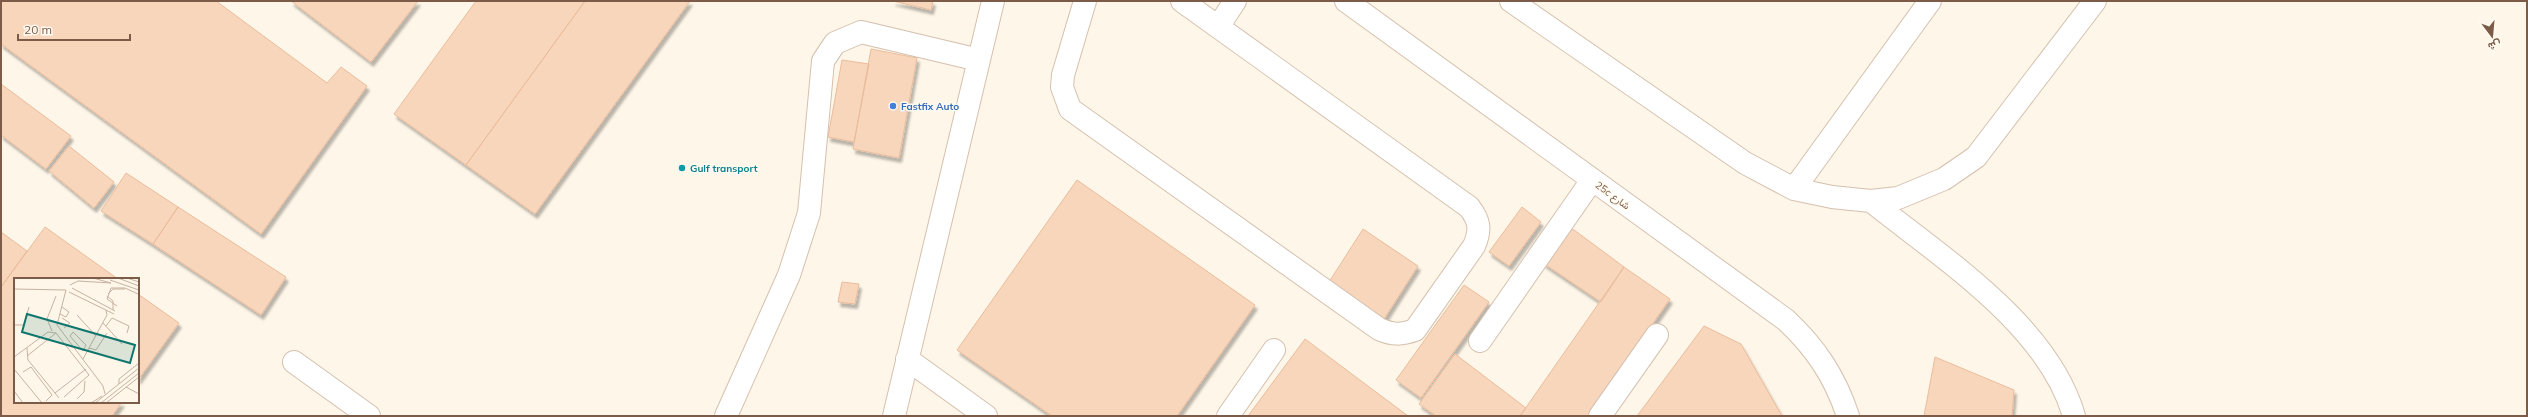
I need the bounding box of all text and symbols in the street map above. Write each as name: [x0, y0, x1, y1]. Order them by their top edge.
scale bar: [18, 16, 130, 42]
north arrow: [2472, 16, 2512, 56]
text: 20 m: [24, 22, 52, 37]
text: ش: [2486, 37, 2503, 54]
place label: Fastfix Auto: [901, 100, 959, 113]
marker: Fastfix Auto: [888, 101, 898, 111]
place label: Gulf transport: [690, 162, 758, 175]
marker: Gulf transport: [677, 163, 687, 173]
street label: 25c شارع: [1593, 178, 1633, 212]
inset map: [14, 278, 139, 403]

